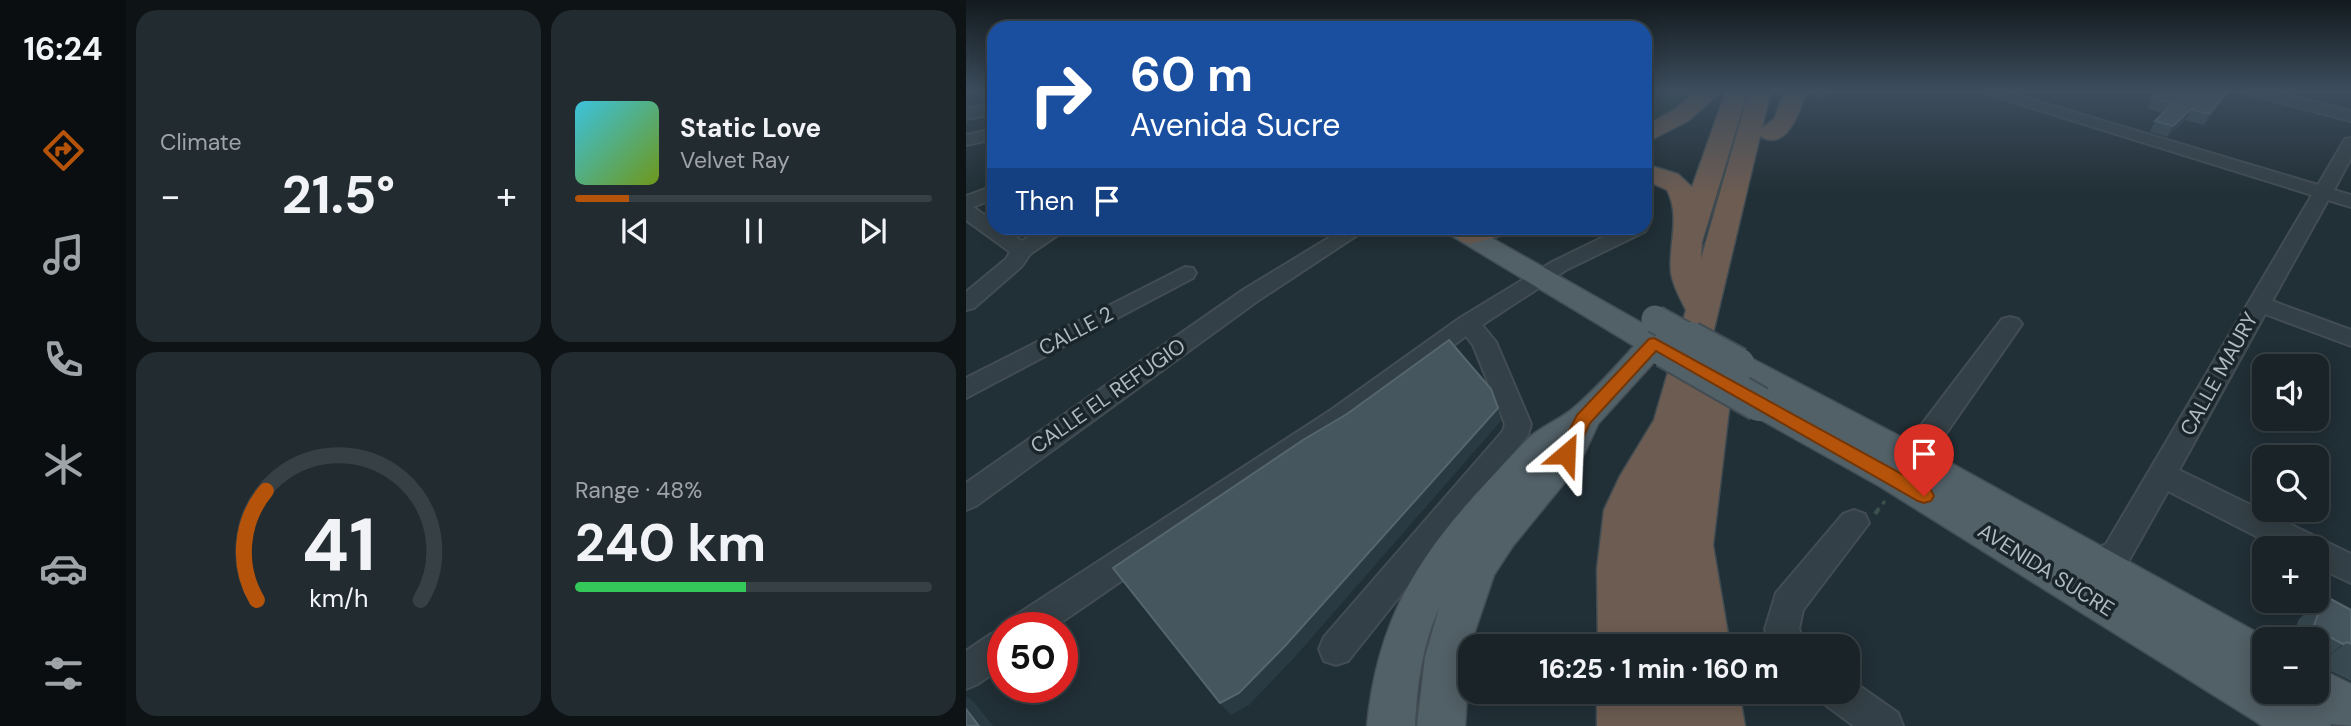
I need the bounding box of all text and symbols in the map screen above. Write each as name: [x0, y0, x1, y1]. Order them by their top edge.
text: 16:24: [23, 28, 103, 70]
text: 60 m: [1130, 42, 1253, 106]
icon: right: [1015, 49, 1106, 140]
text: Avenida Sucre: [1130, 104, 1341, 146]
text: Static Love: [680, 111, 821, 145]
icon: directions: [39, 126, 88, 175]
text: Climate: [160, 127, 242, 157]
text: Velvet Ray: [680, 145, 790, 175]
text: 21.5°: [282, 161, 395, 229]
text: −: [160, 171, 181, 221]
text: +: [496, 171, 517, 221]
icon: arrive: [1088, 182, 1126, 220]
text: Then: [1015, 184, 1074, 218]
icon: previous: [616, 212, 654, 250]
icon: pause: [735, 212, 773, 250]
icon: next: [854, 212, 892, 250]
icon: music: [39, 230, 88, 279]
street label: CALLE 2: [1034, 300, 1118, 362]
street label: CALLE MAURY: [2174, 307, 2264, 441]
street label: CALLE EL REFUGIO: [1025, 332, 1191, 460]
icon: phone: [39, 335, 88, 384]
map controls: [2252, 354, 2329, 704]
button: sound: [2252, 354, 2329, 431]
position arrow: [1529, 417, 1603, 491]
pin: [1894, 424, 1954, 496]
icon: arrive: [1905, 435, 1943, 473]
icon: climate: [39, 440, 88, 489]
button: search: [2252, 445, 2329, 522]
text: Range · 48%: [575, 475, 702, 505]
text: 41: [302, 498, 375, 593]
text: 240 km: [575, 509, 766, 577]
street label: AVENIDA SUCRE: [1973, 517, 2119, 623]
button: +: [2252, 536, 2329, 613]
icon: car: [39, 544, 88, 593]
text: km/h: [309, 582, 368, 615]
speed limit sign: 50: [987, 612, 1078, 703]
button: −: [2252, 627, 2329, 704]
icon: filters: [39, 649, 88, 698]
text: 16:25 · 1 min · 160 m: [1539, 652, 1779, 686]

